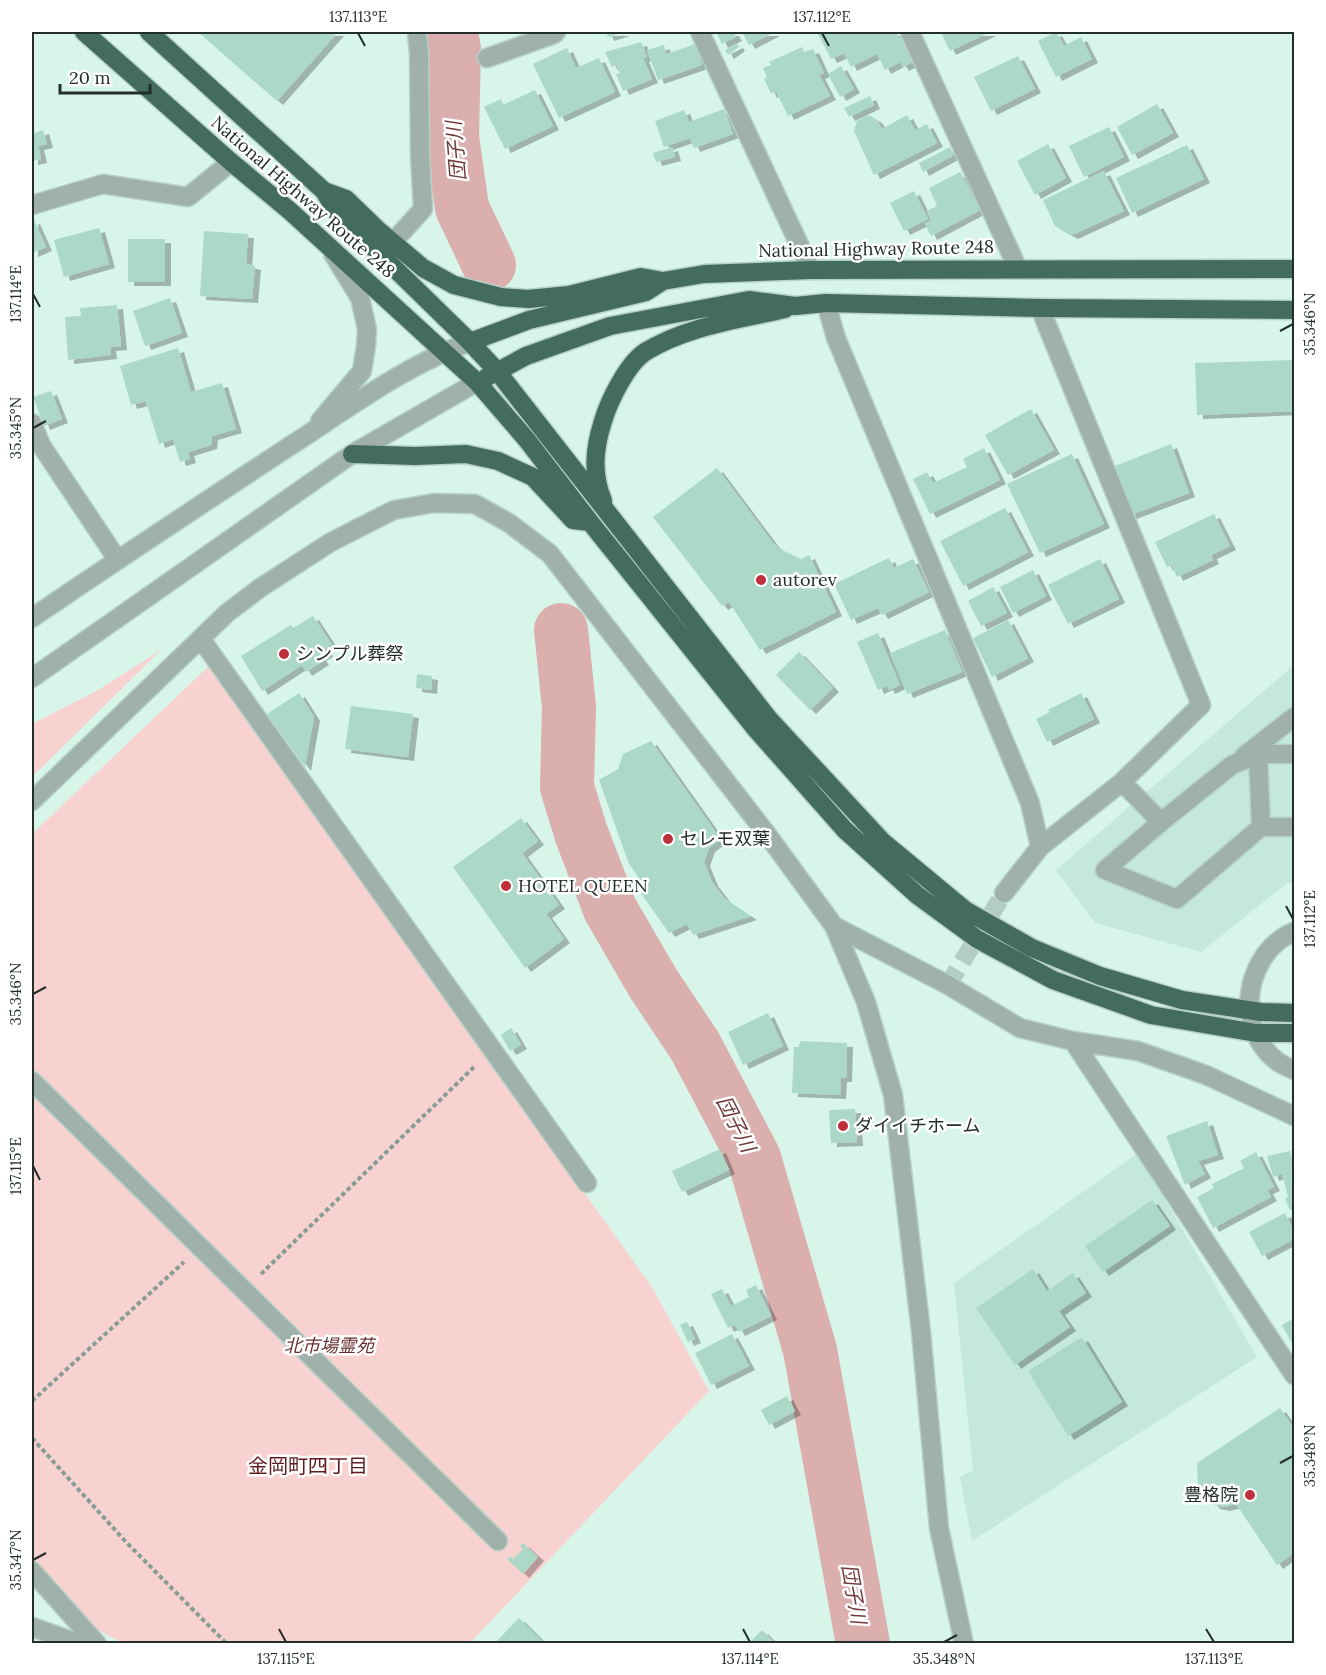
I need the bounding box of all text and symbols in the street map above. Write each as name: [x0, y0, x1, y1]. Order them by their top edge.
text: 137.113°E: [329, 7, 387, 26]
text: 137.112°E: [793, 7, 851, 26]
scale bar: [60, 57, 150, 95]
text: 20 m: [69, 66, 111, 89]
street label: National Highway Route 248: [207, 111, 400, 283]
water label: 団子川: [440, 118, 471, 182]
street label: National Highway Route 248: [758, 235, 994, 262]
text: 137.114°E: [6, 265, 25, 323]
text: 35.346°N: [1300, 293, 1319, 355]
text: 35.345°N: [6, 397, 25, 459]
place label: autorev: [773, 568, 838, 591]
marker: autorev: [754, 573, 768, 587]
place label: シンプル葬祭: [296, 642, 403, 665]
marker: シンプル葬祭: [277, 647, 291, 661]
place label: セレモ双葉: [680, 827, 770, 850]
marker: セレモ双葉: [661, 832, 675, 846]
place label: HOTEL QUEEN: [518, 874, 648, 897]
marker: HOTEL QUEEN: [499, 879, 513, 893]
text: 137.112°E: [1300, 890, 1319, 948]
text: 35.346°N: [6, 963, 25, 1025]
water label: 団子川: [712, 1091, 762, 1158]
place label: ダイイチホーム: [855, 1114, 980, 1137]
marker: ダイイチホーム: [836, 1119, 850, 1133]
text: 137.115°E: [6, 1137, 25, 1195]
park label: 北市場霊苑: [284, 1334, 377, 1357]
text: 35.348°N: [1300, 1425, 1319, 1487]
district label: 金岡町四丁目: [248, 1453, 368, 1478]
place label: 豊格院: [1184, 1483, 1238, 1506]
marker: 豊格院: [1243, 1488, 1257, 1502]
text: 35.347°N: [6, 1529, 25, 1591]
water label: 団子川: [837, 1562, 872, 1628]
text: 137.115°E: [257, 1649, 315, 1668]
text: 137.114°E: [721, 1649, 779, 1668]
text: 35.348°N: [913, 1649, 975, 1668]
text: 137.113°E: [1185, 1649, 1243, 1668]

